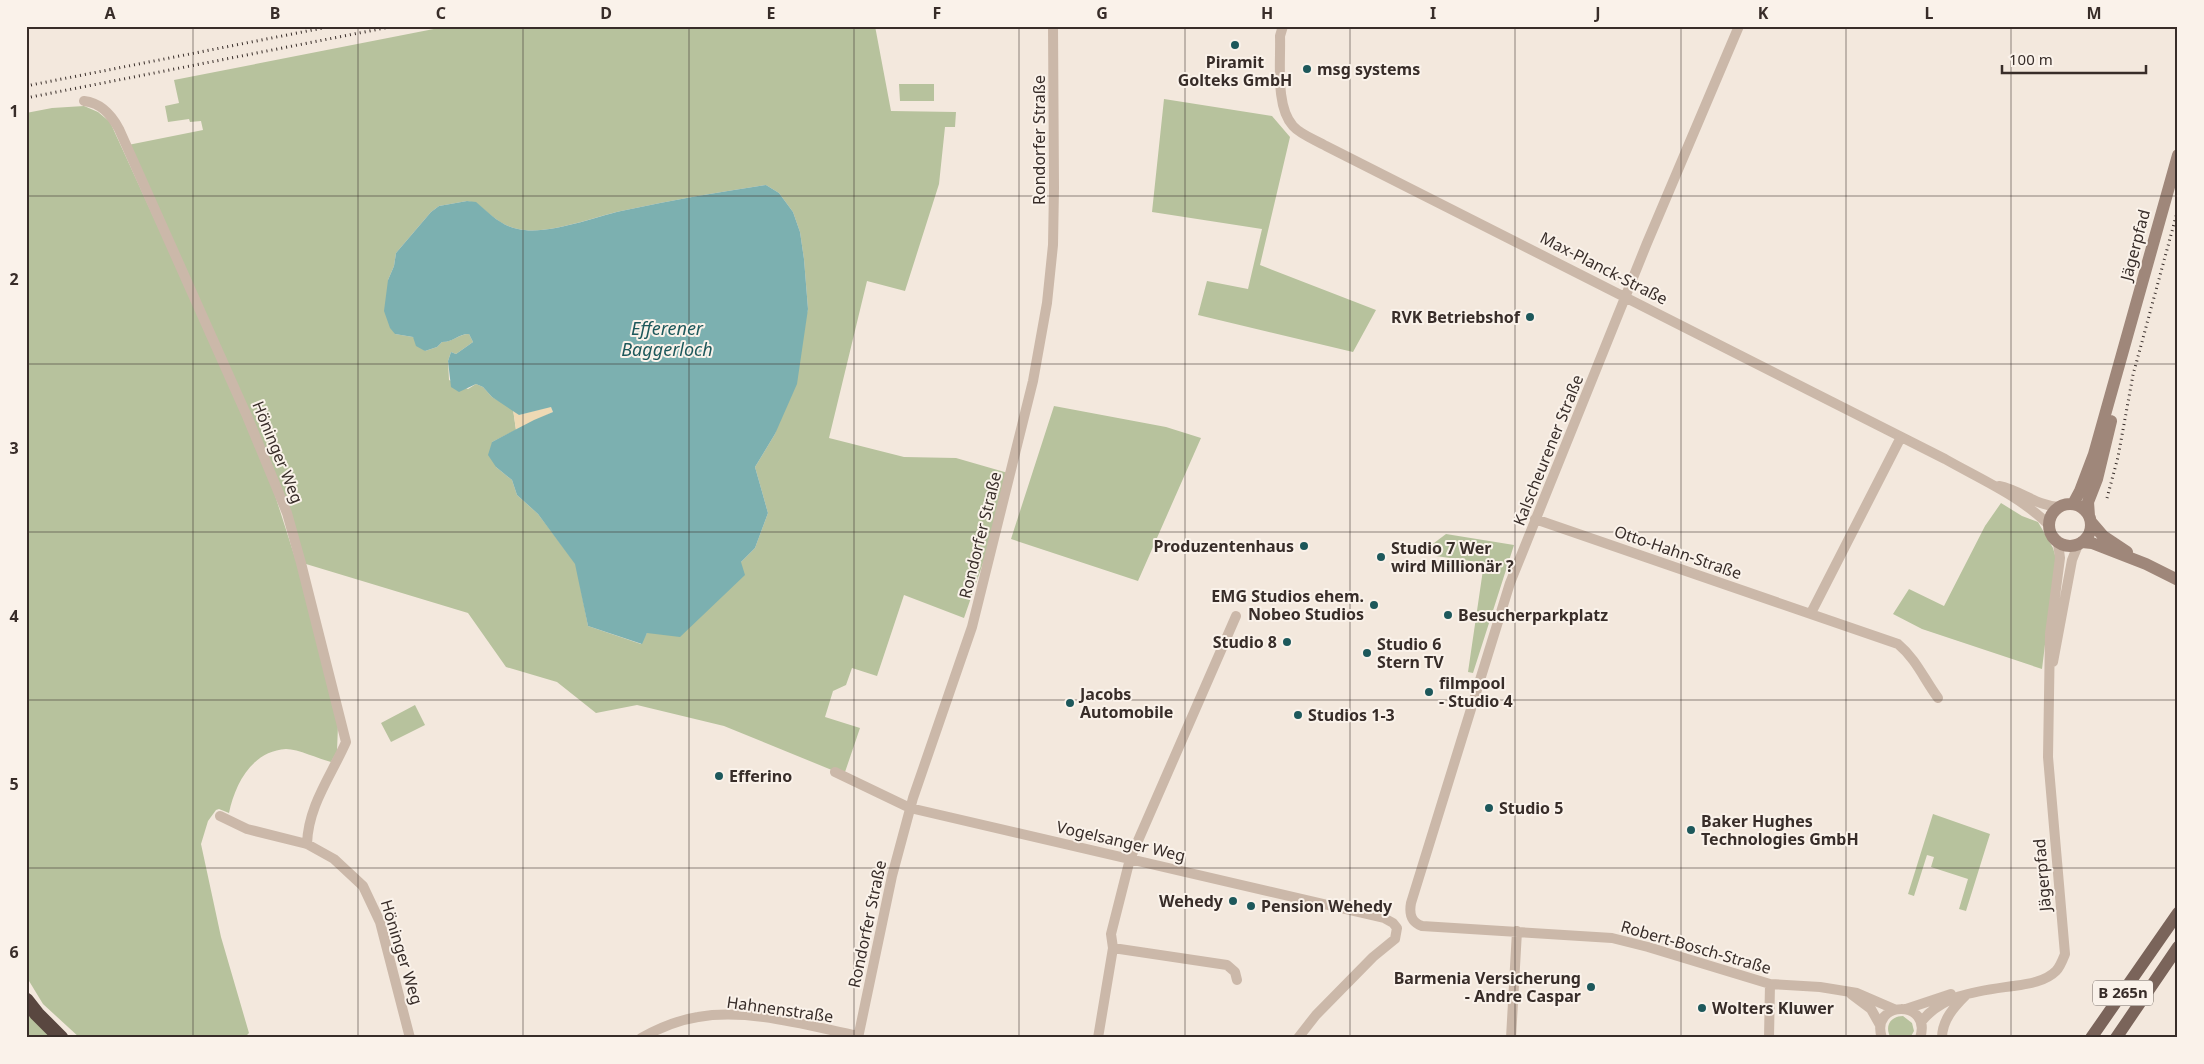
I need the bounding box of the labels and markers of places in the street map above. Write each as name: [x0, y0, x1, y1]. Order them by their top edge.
marker: Piramit Golteks GmbH: [1229, 39, 1241, 51]
place label: Piramit Golteks GmbH: [1178, 51, 1292, 91]
place label: msg systems: [1317, 58, 1420, 80]
marker: msg systems: [1301, 63, 1313, 75]
place label: RVK Betriebshof: [1391, 306, 1521, 328]
marker: RVK Betriebshof: [1524, 311, 1536, 323]
place label: Produzentenhaus: [1154, 535, 1294, 557]
place label: Studio 7 Wer wird Millionär ?: [1391, 537, 1514, 577]
marker: Produzentenhaus: [1298, 540, 1310, 552]
marker: Studio 7 Wer wird Millionär ?: [1375, 551, 1387, 563]
place label: EMG Studios ehem. Nobeo Studios: [1211, 585, 1364, 625]
marker: EMG Studios ehem. Nobeo Studios: [1368, 599, 1380, 611]
place label: Besucherparkplatz: [1458, 604, 1608, 626]
marker: Besucherparkplatz: [1442, 609, 1454, 621]
place label: Studio 8: [1213, 631, 1277, 653]
place label: Studio 6 Stern TV: [1377, 633, 1444, 673]
marker: Studio 8: [1281, 636, 1293, 648]
marker: Studio 6 Stern TV: [1361, 647, 1373, 659]
place label: filmpool - Studio 4: [1439, 672, 1513, 712]
place label: Jacobs Automobile: [1078, 683, 1173, 723]
marker: filmpool - Studio 4: [1423, 686, 1435, 698]
marker: Jacobs Automobile: [1064, 697, 1076, 709]
place label: Studios 1-3: [1308, 704, 1395, 726]
marker: Studios 1-3: [1292, 709, 1304, 721]
place label: Efferino: [729, 765, 792, 787]
marker: Efferino: [713, 770, 725, 782]
place label: Studio 5: [1499, 797, 1563, 819]
marker: Studio 5: [1483, 802, 1495, 814]
place label: Baker Hughes Technologies GmbH: [1701, 810, 1859, 850]
marker: Baker Hughes Technologies GmbH: [1685, 824, 1697, 836]
place label: Wehedy: [1159, 890, 1224, 912]
marker: Wehedy: [1227, 895, 1239, 907]
place label: Pension Wehedy: [1261, 895, 1393, 917]
marker: Pension Wehedy: [1245, 900, 1257, 912]
place label: Barmenia Versicherung - Andre Caspar: [1394, 967, 1581, 1007]
marker: Barmenia Versicherung - Andre Caspar: [1585, 981, 1597, 993]
place label: Wolters Kluwer: [1712, 997, 1834, 1019]
marker: Wolters Kluwer: [1696, 1002, 1708, 1014]

